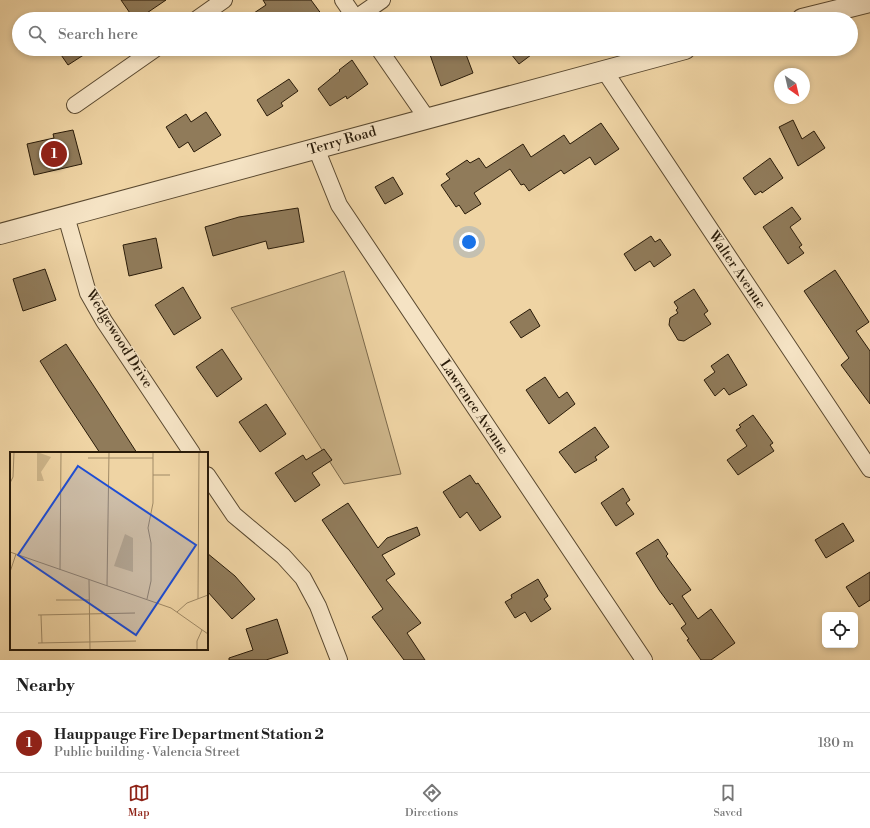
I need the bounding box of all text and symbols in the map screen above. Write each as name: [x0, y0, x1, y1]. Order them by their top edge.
search box: [12, 12, 858, 56]
icon: search: [26, 23, 48, 45]
text: Search here: [58, 25, 138, 44]
north arrow: [774, 68, 810, 104]
street label: Terry Road: [306, 123, 378, 159]
pin: 1: [41, 139, 67, 169]
street label: Walter Avenue: [704, 227, 770, 312]
your location: [459, 232, 479, 252]
street label: Wedgewood Drive: [81, 286, 156, 392]
street label: Lawrence Avenue: [436, 356, 512, 458]
inset map: [10, 452, 208, 650]
map controls: [822, 612, 858, 648]
button: locate: [822, 612, 858, 648]
text: Nearby: [16, 675, 75, 697]
text: Hauppauge Fire Department Station 2: [54, 725, 324, 744]
text: 1: [26, 735, 32, 751]
text: 180 m: [818, 735, 854, 751]
text: Public building · Valencia Street: [54, 744, 240, 760]
tab: Map: [128, 782, 150, 820]
tab: Directions: [405, 782, 458, 820]
tab: Saved: [713, 782, 742, 820]

